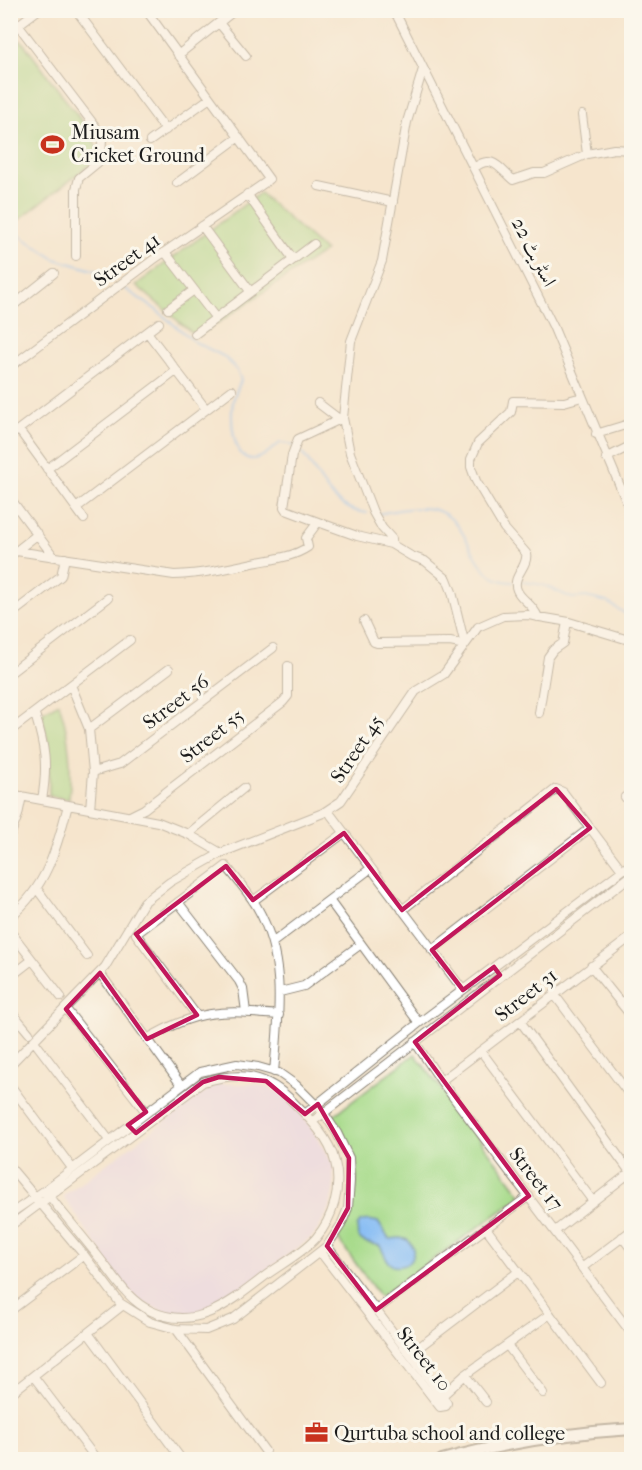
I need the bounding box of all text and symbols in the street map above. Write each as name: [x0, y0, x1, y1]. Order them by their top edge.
place label: Miusam Cricket Ground: [71, 121, 206, 167]
sports icon: Miusam Cricket Ground: [40, 131, 66, 157]
street label: اسٹریٹ 22: [507, 214, 561, 290]
street label: Street 41: [89, 228, 165, 292]
street label: Street 56: [139, 670, 214, 734]
street label: Street 55: [176, 704, 248, 768]
street label: Street 45: [326, 711, 388, 787]
street label: Street 31: [490, 964, 562, 1026]
street label: Street 17: [504, 1143, 568, 1215]
street label: Street 10: [392, 1322, 456, 1396]
office icon: Qurtuba school and college: [303, 1420, 329, 1446]
place label: Qurtuba school and college: [334, 1422, 565, 1445]

